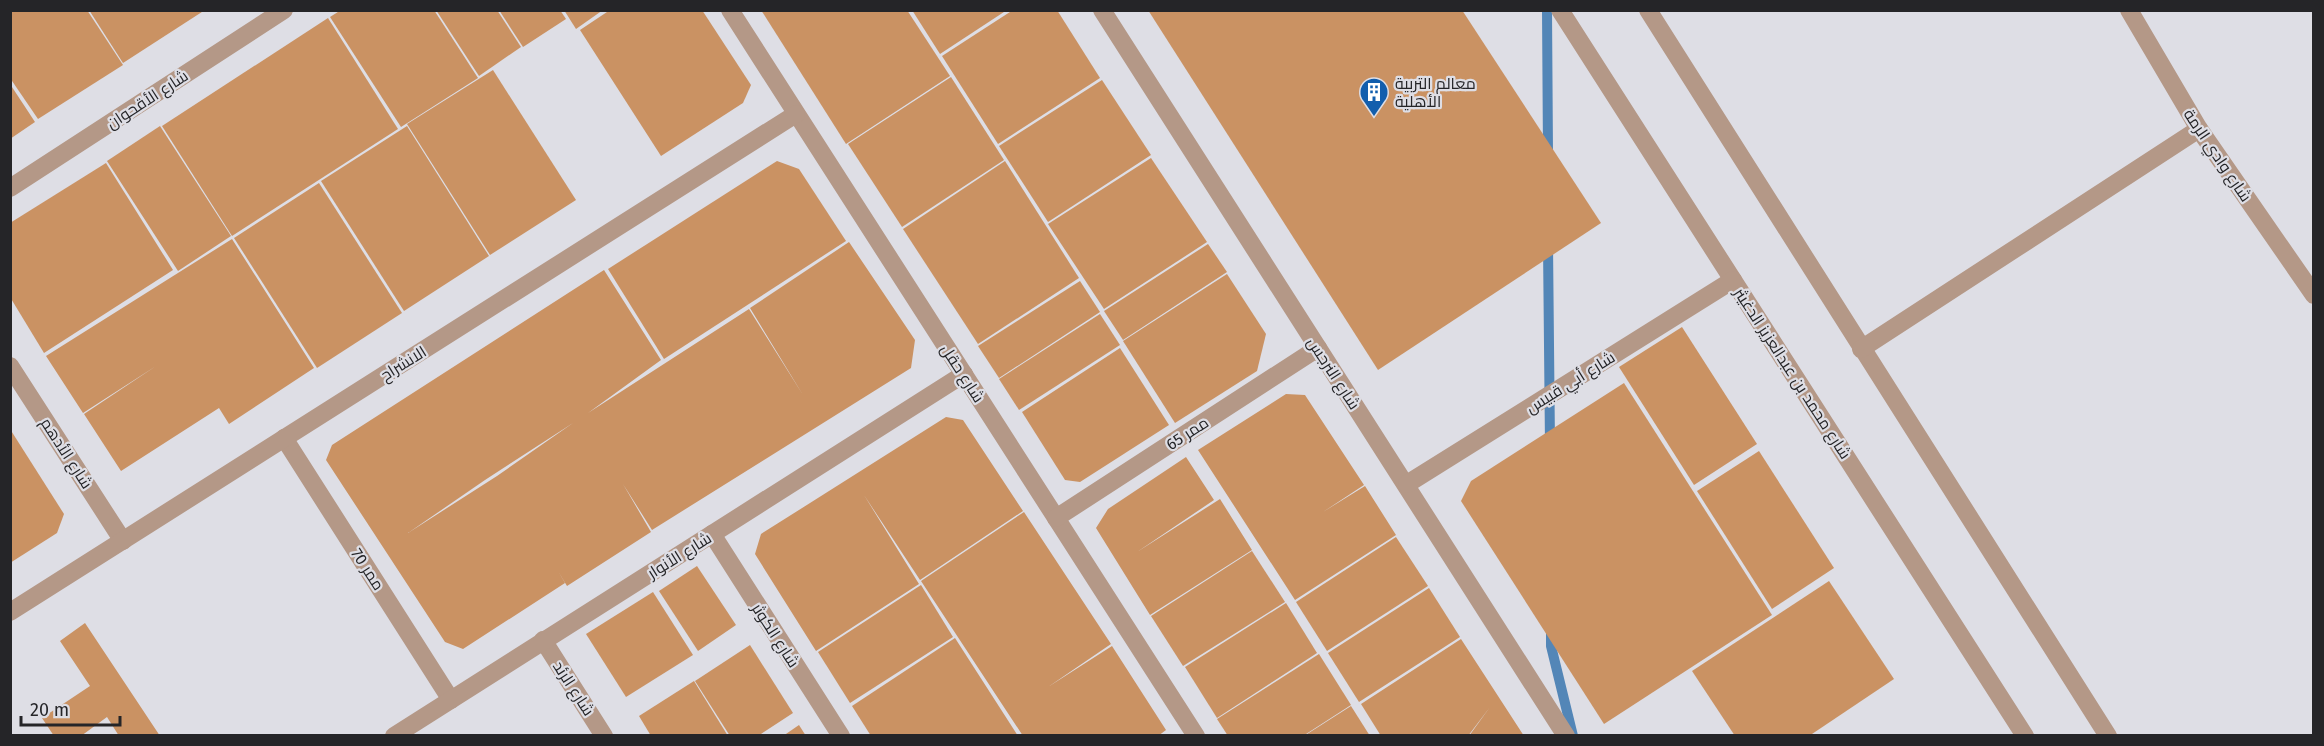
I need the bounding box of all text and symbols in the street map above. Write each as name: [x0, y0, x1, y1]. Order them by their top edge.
street label: شارع الأقحوان: [103, 66, 193, 135]
place label: معالم التربية الأهلية: [1395, 74, 1476, 111]
building icon: معالم التربية الأهلية: [1358, 76, 1390, 118]
street label: شارع وادي الرمة: [2176, 105, 2256, 207]
street label: شارع محمد بن عبدالعزيز الدغيثر: [1728, 283, 1855, 464]
street label: شارع النرجس: [1302, 334, 1364, 414]
street label: شارع حقل: [935, 341, 988, 407]
street label: الانشراح: [377, 342, 431, 387]
street label: شارع أبي قبيس: [1522, 348, 1620, 421]
street label: ممر 65: [1163, 413, 1212, 454]
street label: شارع الأدهم: [35, 414, 97, 493]
street label: شارع الأنوار: [643, 528, 716, 585]
street label: ممر 70: [347, 545, 388, 594]
street label: شارع الكوثر: [746, 599, 803, 672]
street label: شارع الرئد: [547, 657, 598, 720]
scale bar: [21, 689, 120, 727]
text: 20 m: [30, 699, 69, 721]

